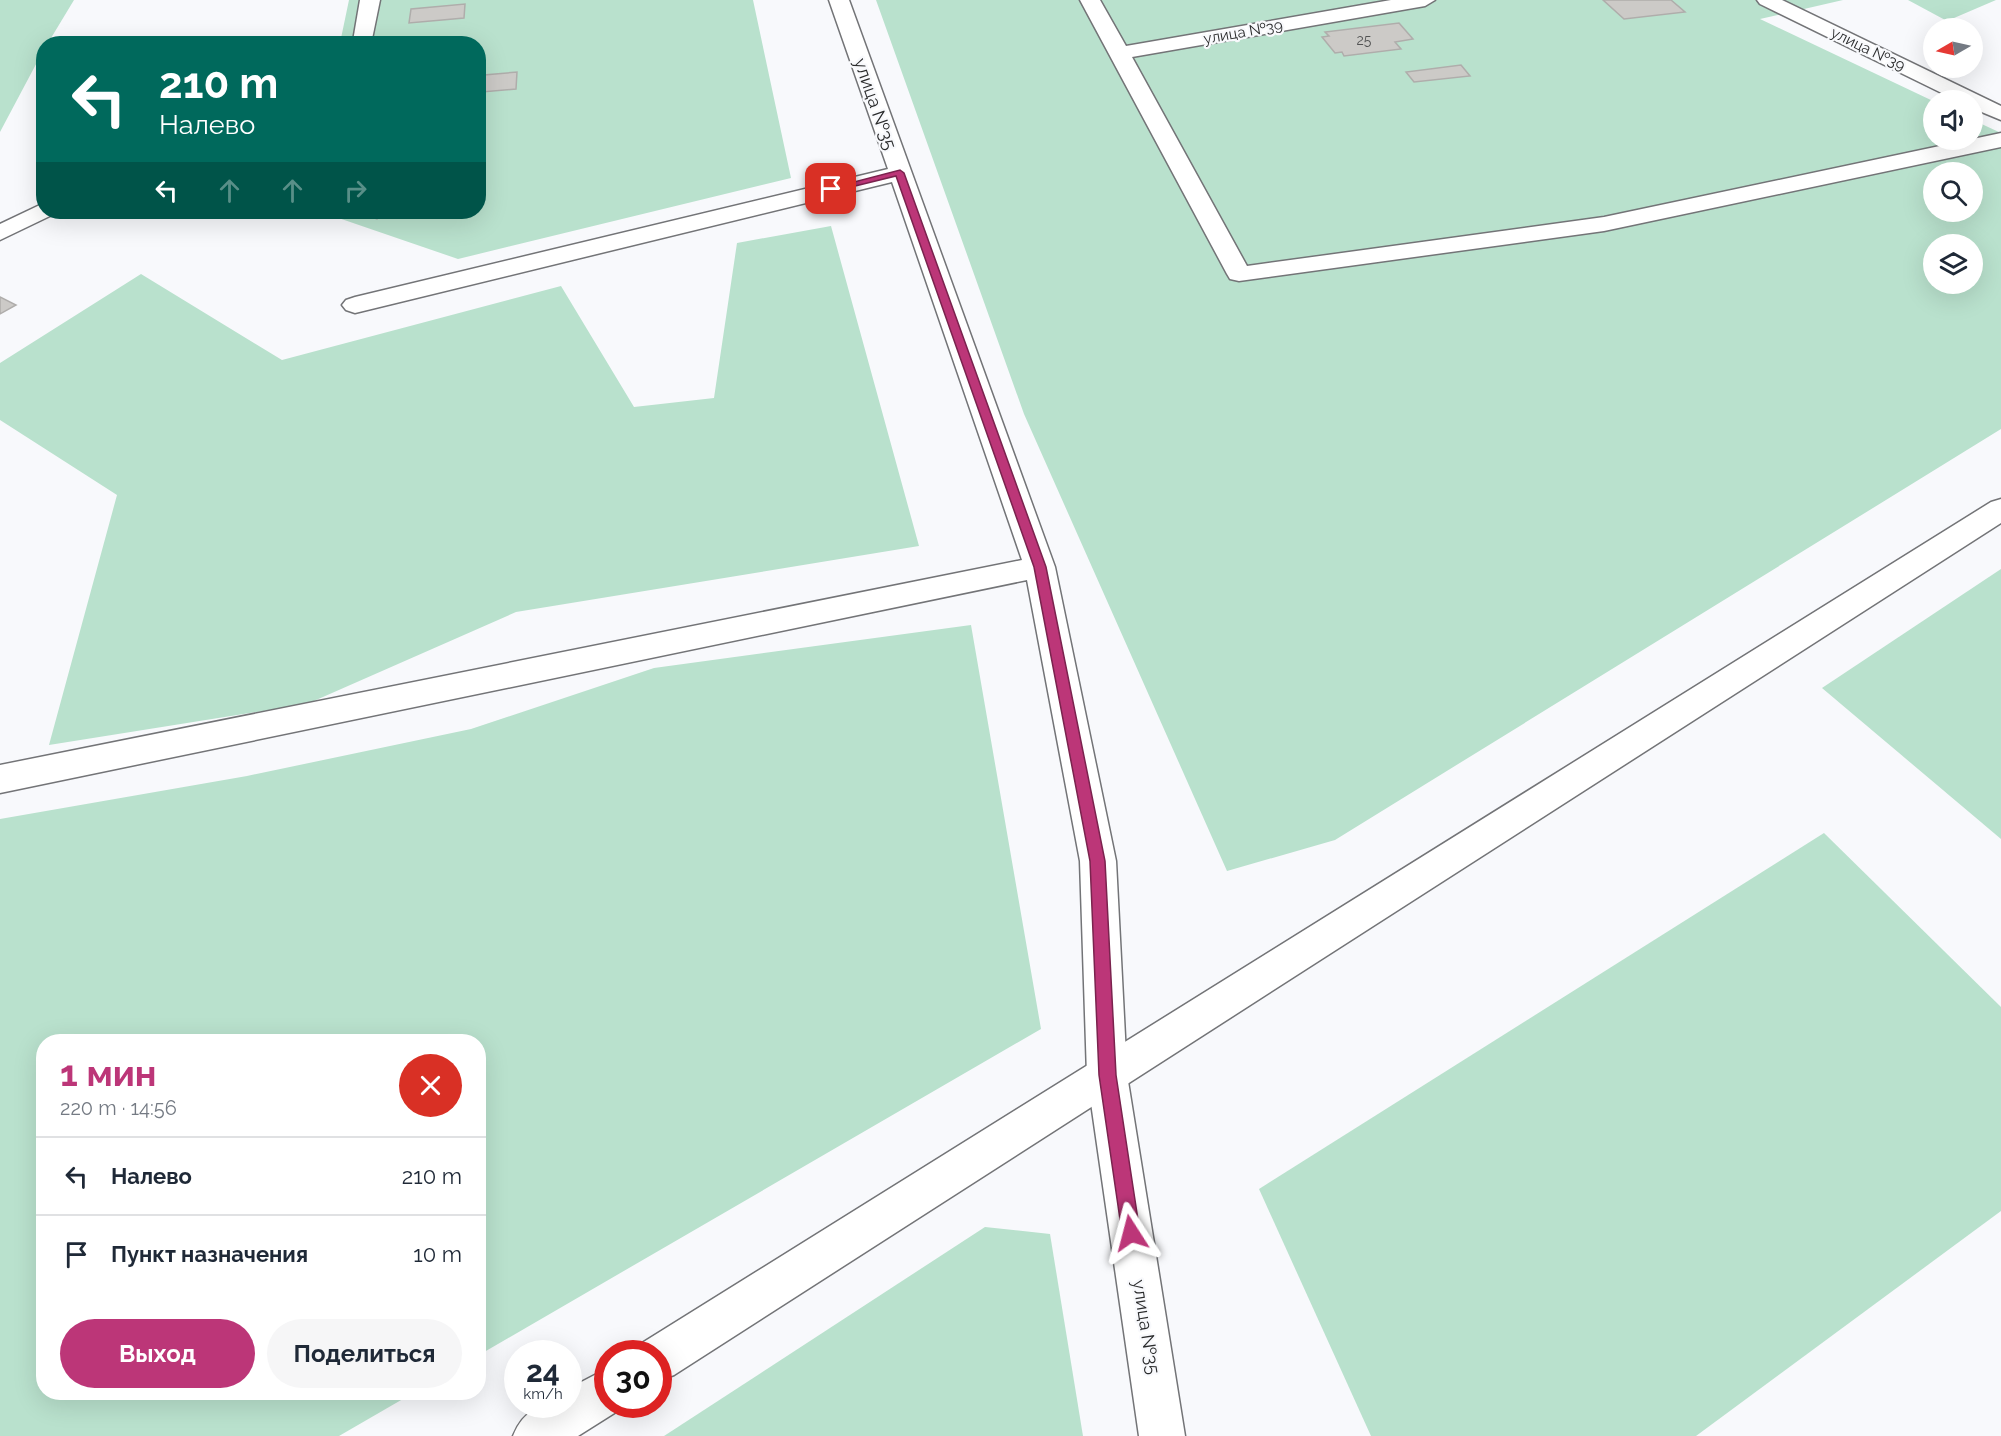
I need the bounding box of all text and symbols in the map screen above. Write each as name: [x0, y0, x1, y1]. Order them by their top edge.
street label: улица №39: [1202, 16, 1284, 48]
north arrow: [1923, 18, 1983, 78]
map controls: [1923, 18, 1983, 294]
street label: улица №39: [1828, 23, 1908, 75]
house number: 25: [1357, 32, 1372, 48]
street label: улица №35: [850, 55, 901, 153]
text: 210 m: [159, 59, 278, 108]
icon: left: [60, 60, 138, 138]
button: sound: [1923, 90, 1983, 150]
text: Налево: [159, 109, 255, 140]
button: search: [1923, 162, 1983, 222]
pin: [805, 163, 856, 214]
icon: arrive: [814, 172, 847, 205]
icon: left: [150, 174, 183, 207]
icon: ahead: [213, 174, 246, 207]
icon: ahead: [276, 174, 309, 207]
icon: right: [339, 174, 372, 207]
button: layers: [1923, 234, 1983, 294]
text: 1 мин: [60, 1052, 156, 1094]
button: close: [399, 1054, 462, 1117]
text: 220 m · 14:56: [60, 1096, 177, 1120]
icon: left: [60, 1160, 93, 1193]
text: Налево: [111, 1163, 192, 1189]
text: 210 m: [402, 1163, 462, 1189]
position arrow: [1099, 1201, 1163, 1265]
icon: arrive: [60, 1238, 93, 1271]
text: Пункт назначения: [111, 1241, 308, 1267]
text: 10 m: [413, 1241, 462, 1267]
street label: улица №35: [1129, 1278, 1164, 1376]
button: Выход: [60, 1319, 255, 1388]
button: Поделиться: [267, 1319, 462, 1388]
speed limit sign: 30: [594, 1340, 672, 1418]
text: 24: [526, 1354, 560, 1389]
text: km/h: [523, 1385, 563, 1403]

